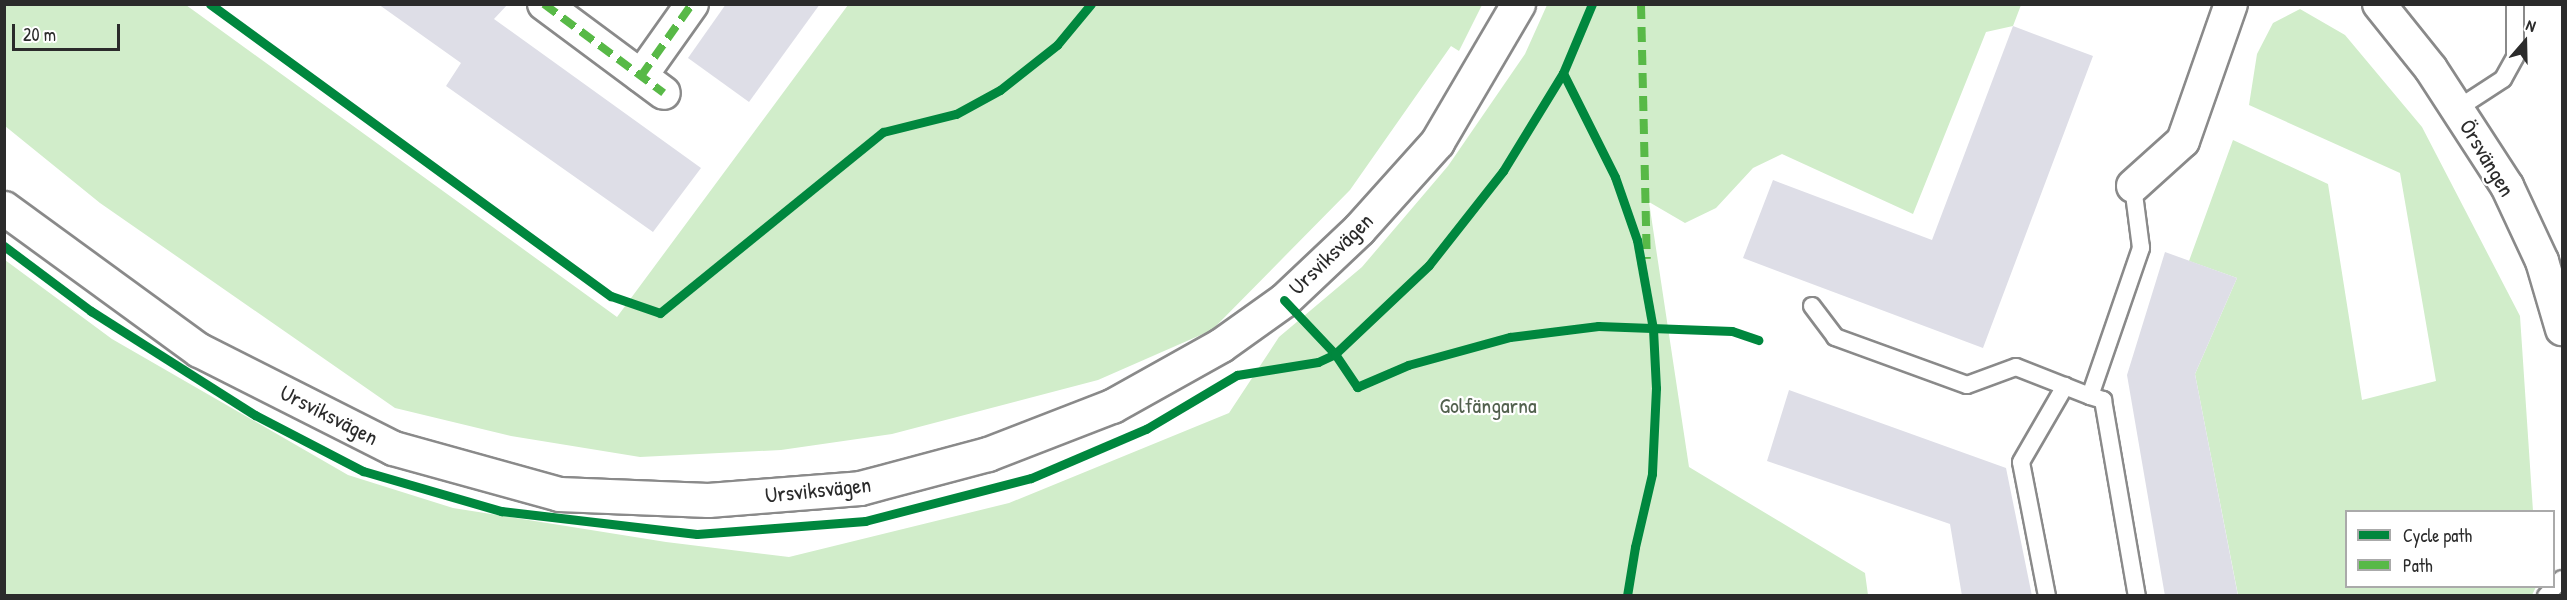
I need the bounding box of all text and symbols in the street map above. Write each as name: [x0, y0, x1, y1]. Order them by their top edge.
scale bar: [15, 12, 123, 50]
north arrow: [2495, 12, 2555, 72]
text: N: [2523, 13, 2539, 37]
text: 20 m: [23, 22, 56, 47]
street label: Örsvängen: [2454, 115, 2520, 201]
street label: Ursviksvägen: [1284, 208, 1378, 300]
street label: Ursviksvägen: [276, 379, 382, 451]
park label: Golfängarna: [1439, 393, 1537, 419]
street label: Ursviksvägen: [764, 471, 872, 509]
legend: [2345, 510, 2555, 588]
text: Cycle path: [2403, 523, 2472, 548]
text: Path: [2403, 553, 2432, 578]

